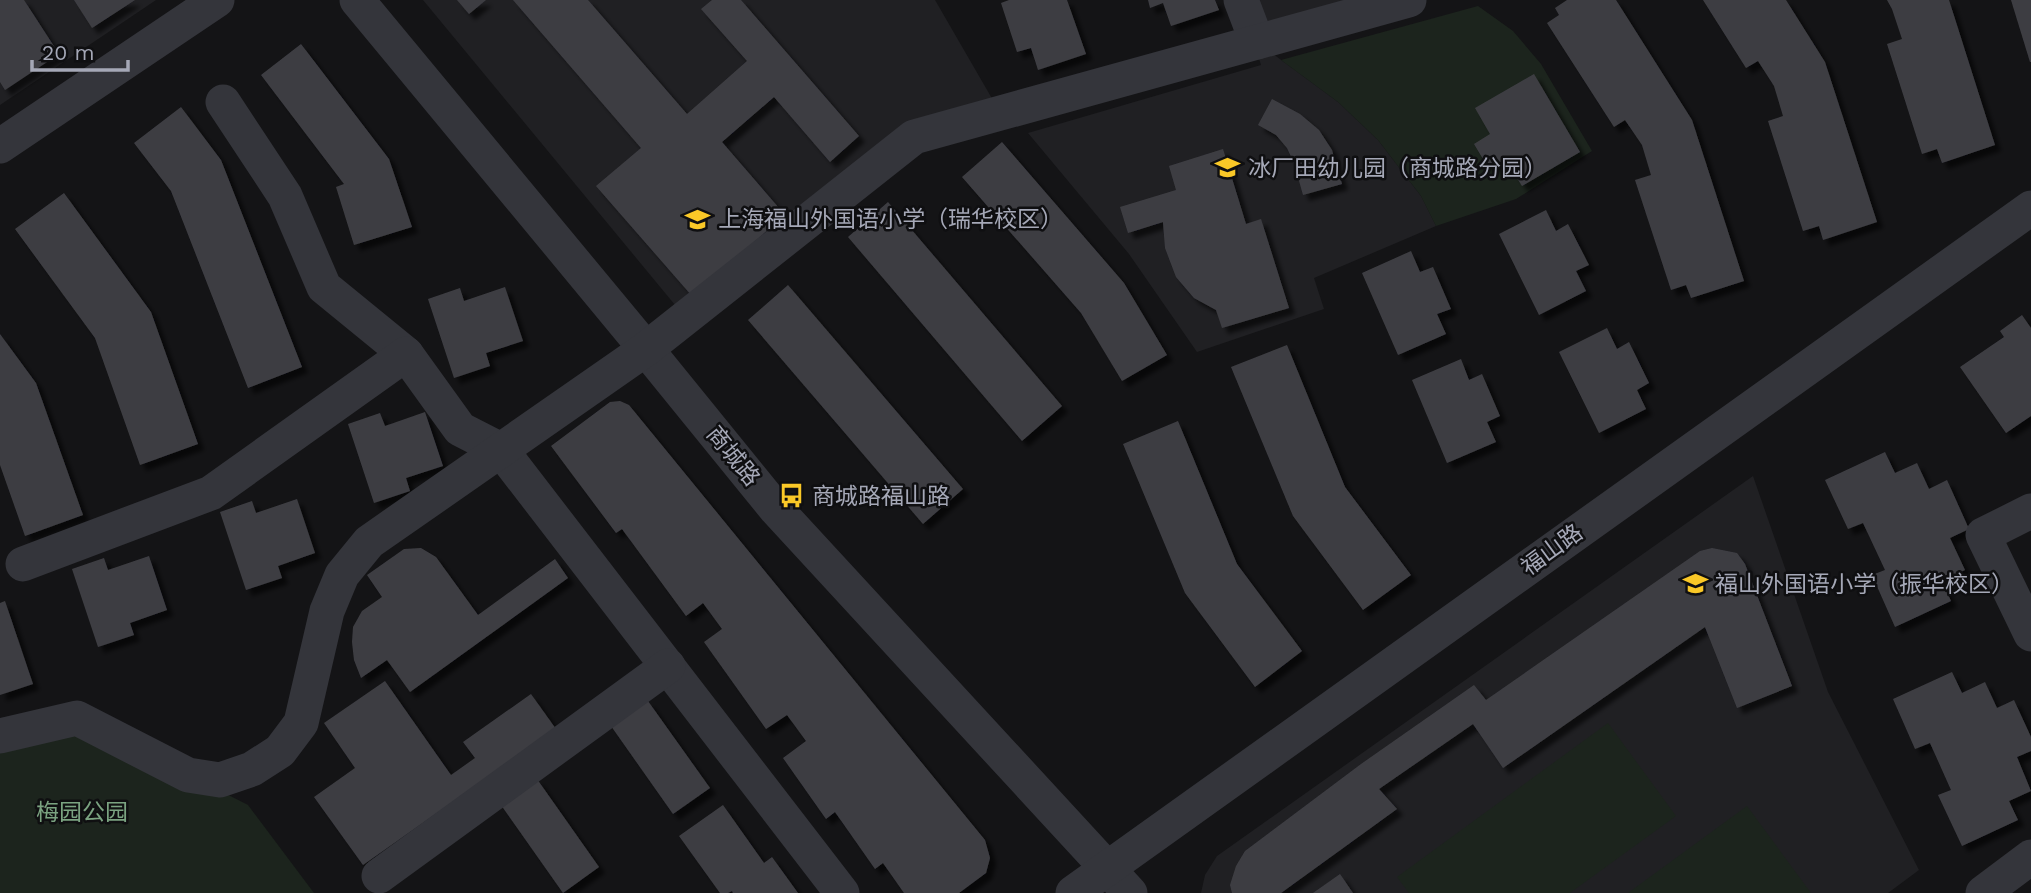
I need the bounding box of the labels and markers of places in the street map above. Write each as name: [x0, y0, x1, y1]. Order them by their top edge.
school or university icon: 冰厂田幼儿园（商城路分园）: [1214, 154, 1242, 182]
place label: 冰厂田幼儿园（商城路分园）: [1248, 155, 1547, 182]
school or university icon: 上海福山外国语小学（瑞华校区）: [684, 205, 712, 233]
place label: 上海福山外国语小学（瑞华校区）: [718, 206, 1063, 233]
bus stop icon: 商城路福山路: [778, 482, 806, 510]
place label: 商城路福山路: [812, 483, 950, 510]
school or university icon: 福山外国语小学（振华校区）: [1681, 570, 1709, 598]
place label: 福山外国语小学（振华校区）: [1715, 571, 2014, 598]

